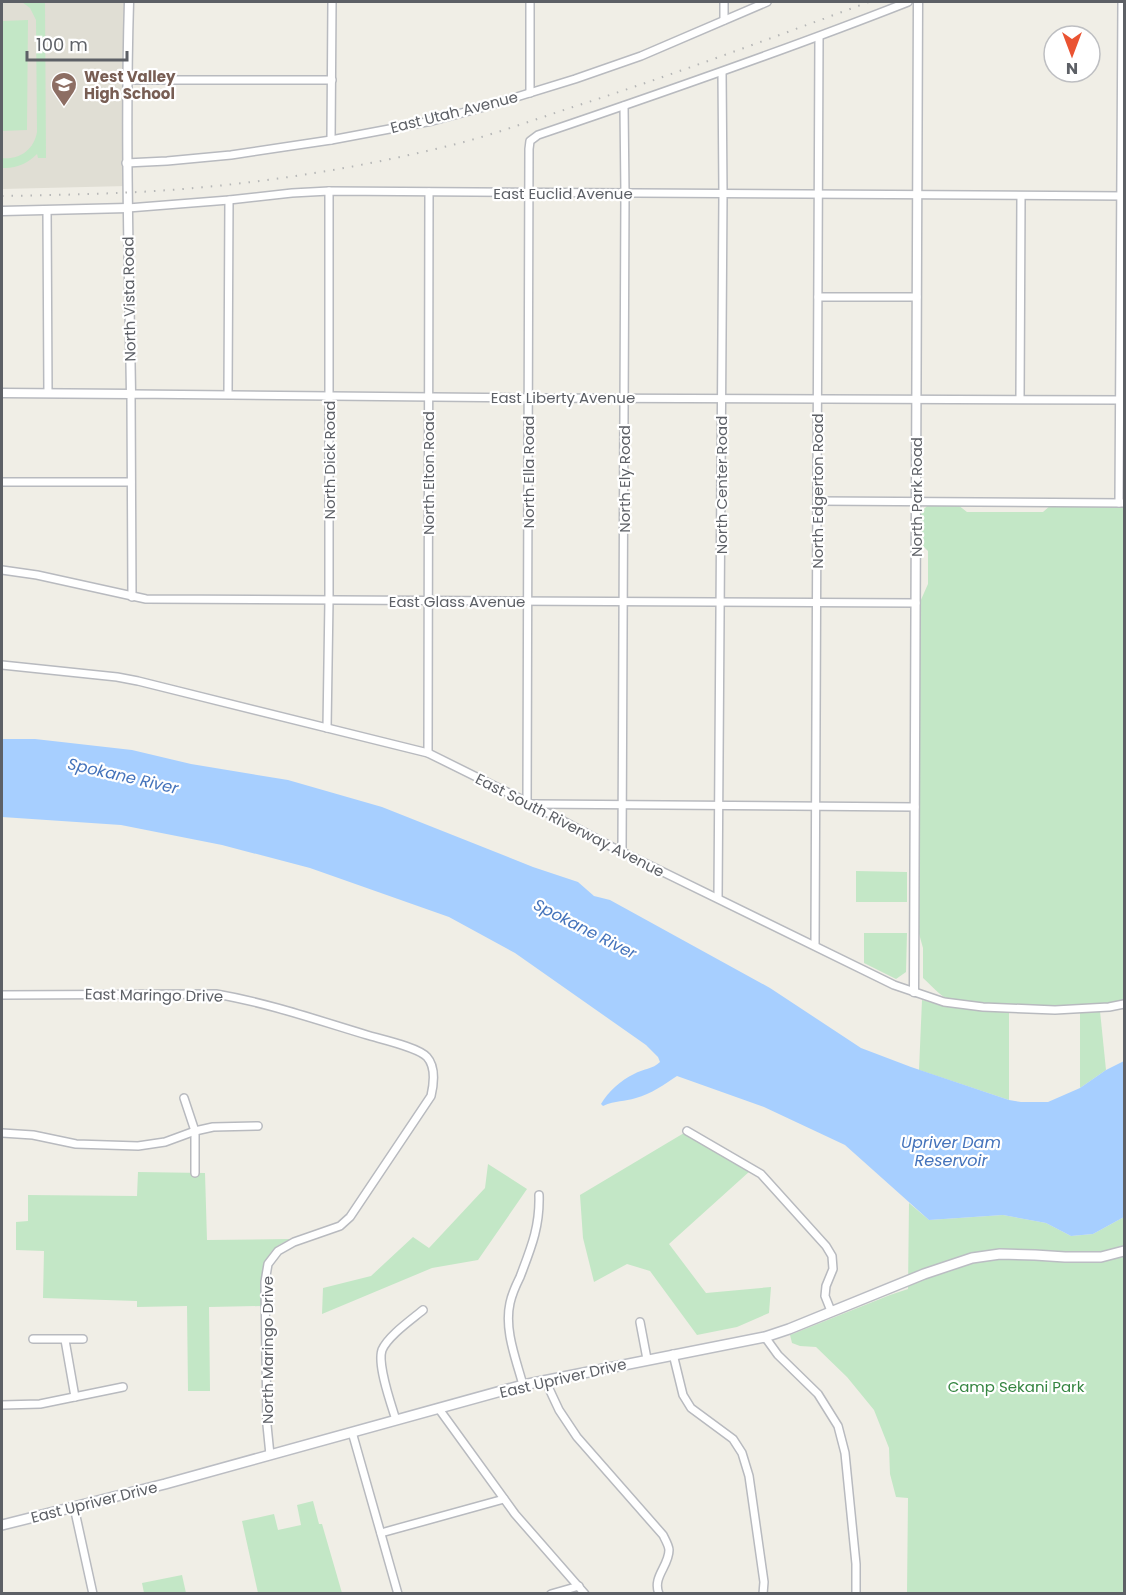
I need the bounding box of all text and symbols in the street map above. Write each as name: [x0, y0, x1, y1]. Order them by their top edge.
scale bar: [27, 24, 128, 62]
north arrow: [1042, 24, 1102, 84]
text: 100 m: [36, 32, 88, 57]
text: N: [1066, 57, 1078, 80]
place label: West Valley High School: [84, 66, 176, 104]
school or university icon: West Valley High School: [49, 70, 79, 108]
street label: East Utah Avenue: [388, 86, 520, 138]
street label: East Euclid Avenue: [493, 183, 633, 204]
street label: North Vista Road: [117, 236, 141, 362]
street label: East Liberty Avenue: [491, 387, 635, 408]
street label: North Dick Road: [319, 401, 340, 519]
street label: North Elton Road: [418, 411, 439, 535]
street label: North Edgerton Road: [807, 413, 828, 569]
street label: North Ella Road: [518, 415, 539, 529]
street label: North Center Road: [711, 416, 732, 554]
street label: North Ely Road: [614, 425, 635, 533]
street label: North Park Road: [906, 437, 927, 557]
street label: East Glass Avenue: [389, 591, 525, 612]
water label: Spokane River: [65, 752, 182, 800]
street label: East South Riverway Avenue: [472, 768, 668, 882]
water label: Spokane River: [529, 893, 641, 965]
street label: East Maringo Drive: [85, 983, 223, 1007]
water label: Upriver Dam Reservoir: [901, 1131, 1001, 1172]
street label: North Maringo Drive: [257, 1276, 278, 1424]
street label: East Upriver Drive: [497, 1353, 629, 1403]
park label: Camp Sekani Park: [948, 1376, 1085, 1397]
street label: East Upriver Drive: [29, 1476, 159, 1528]

